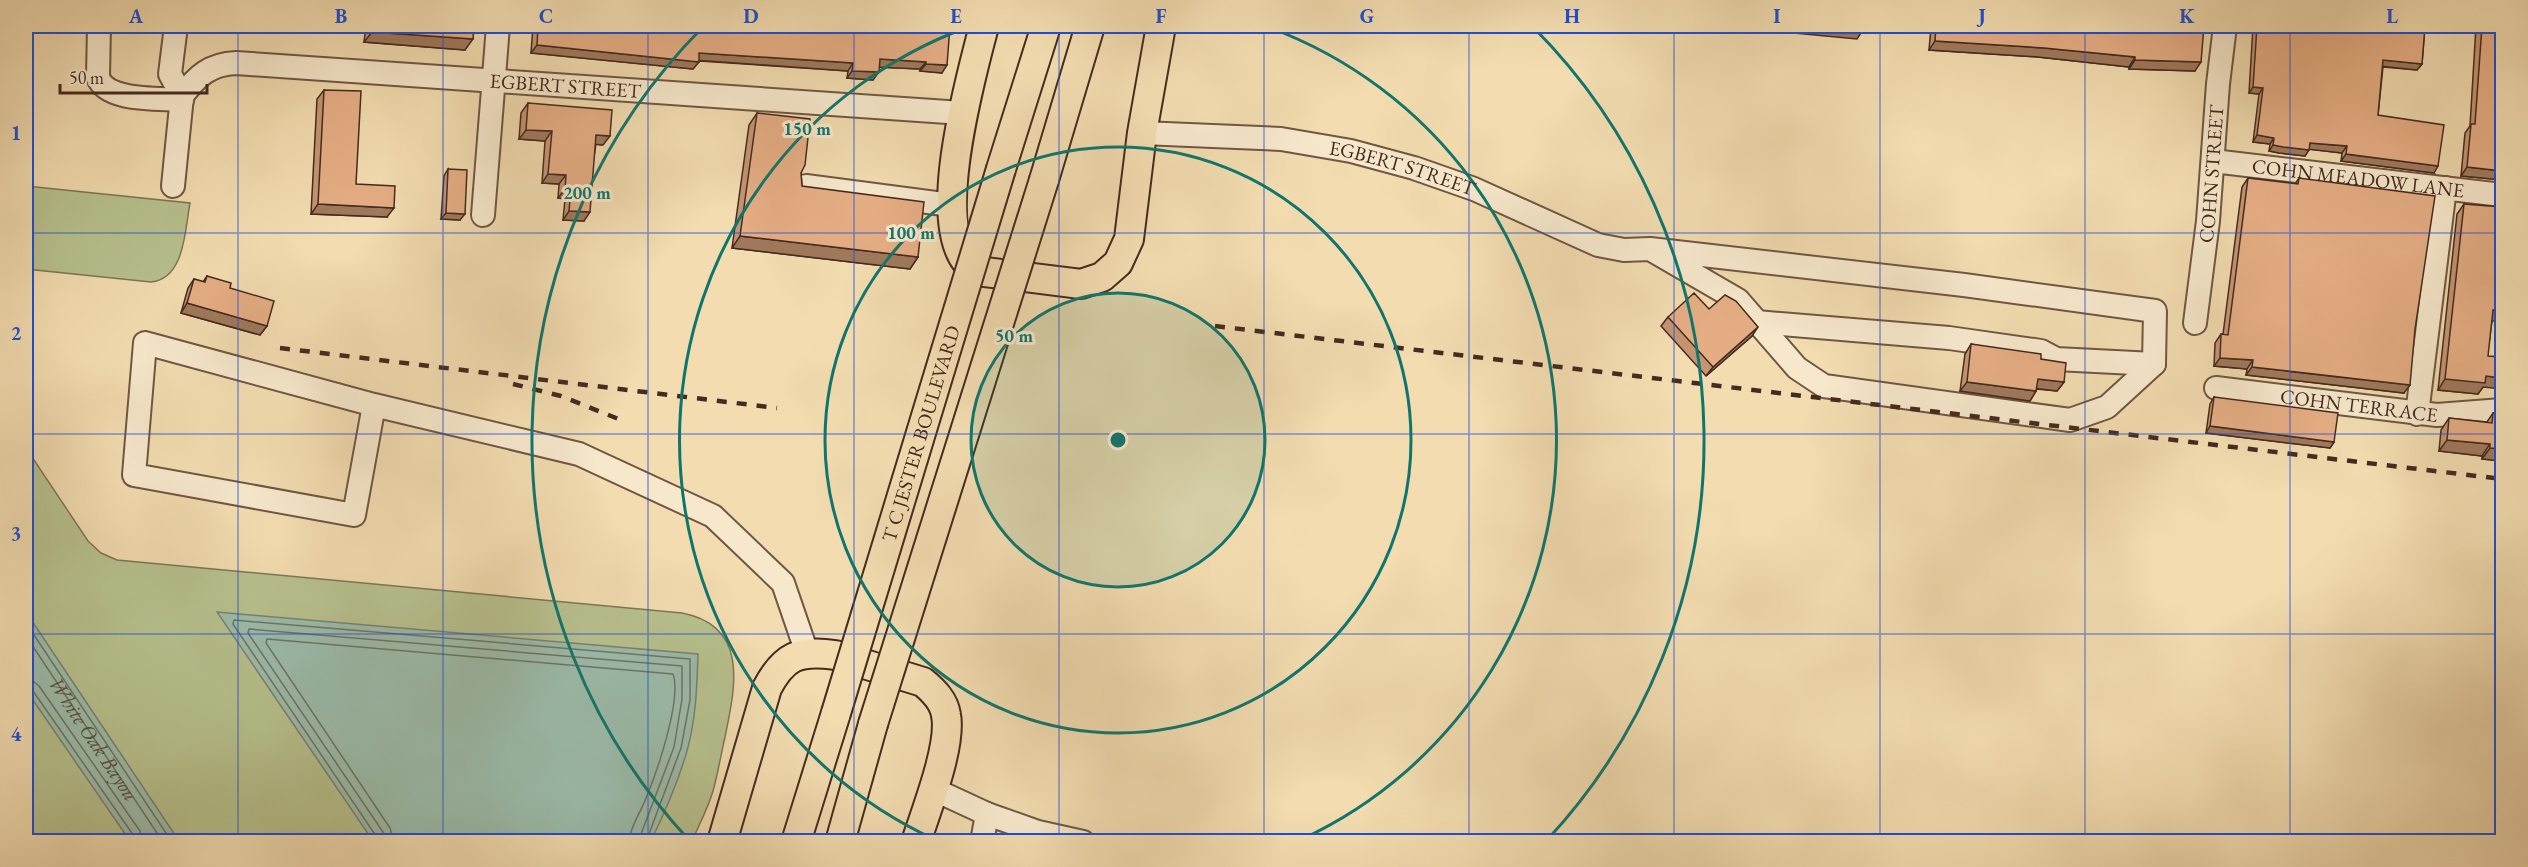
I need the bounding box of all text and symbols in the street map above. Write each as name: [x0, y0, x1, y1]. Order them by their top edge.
text: A: [128, 3, 144, 29]
text: B: [335, 3, 347, 29]
text: C: [539, 3, 553, 29]
text: D: [743, 3, 759, 29]
text: E: [950, 3, 962, 29]
text: F: [1156, 3, 1167, 29]
text: G: [1360, 3, 1374, 29]
text: H: [1564, 3, 1580, 29]
text: I: [1773, 3, 1781, 29]
text: J: [1976, 3, 1986, 29]
text: K: [2179, 3, 2195, 29]
text: L: [2386, 3, 2398, 29]
scale bar: [60, 57, 207, 95]
text: 50 m: [69, 66, 104, 89]
street label: EGBERT STREET: [489, 68, 642, 104]
street label: COHN STREET: [2192, 103, 2229, 245]
text: 150 m: [783, 117, 831, 140]
text: 1: [11, 120, 21, 146]
street label: EGBERT STREET: [1327, 134, 1480, 202]
street label: COHN MEADOW LANE: [2251, 153, 2465, 203]
text: 200 m: [563, 181, 611, 204]
text: 100 m: [887, 221, 935, 244]
text: 2: [11, 320, 22, 346]
street label: T C JESTER BOULEVARD: [876, 322, 966, 545]
text: 50 m: [995, 324, 1033, 347]
street label: COHN TERRACE: [2279, 383, 2439, 428]
centre of rings: [1108, 430, 1128, 450]
text: 3: [11, 520, 21, 546]
water label: White Oak Bayou: [43, 671, 145, 806]
text: 4: [11, 721, 22, 747]

